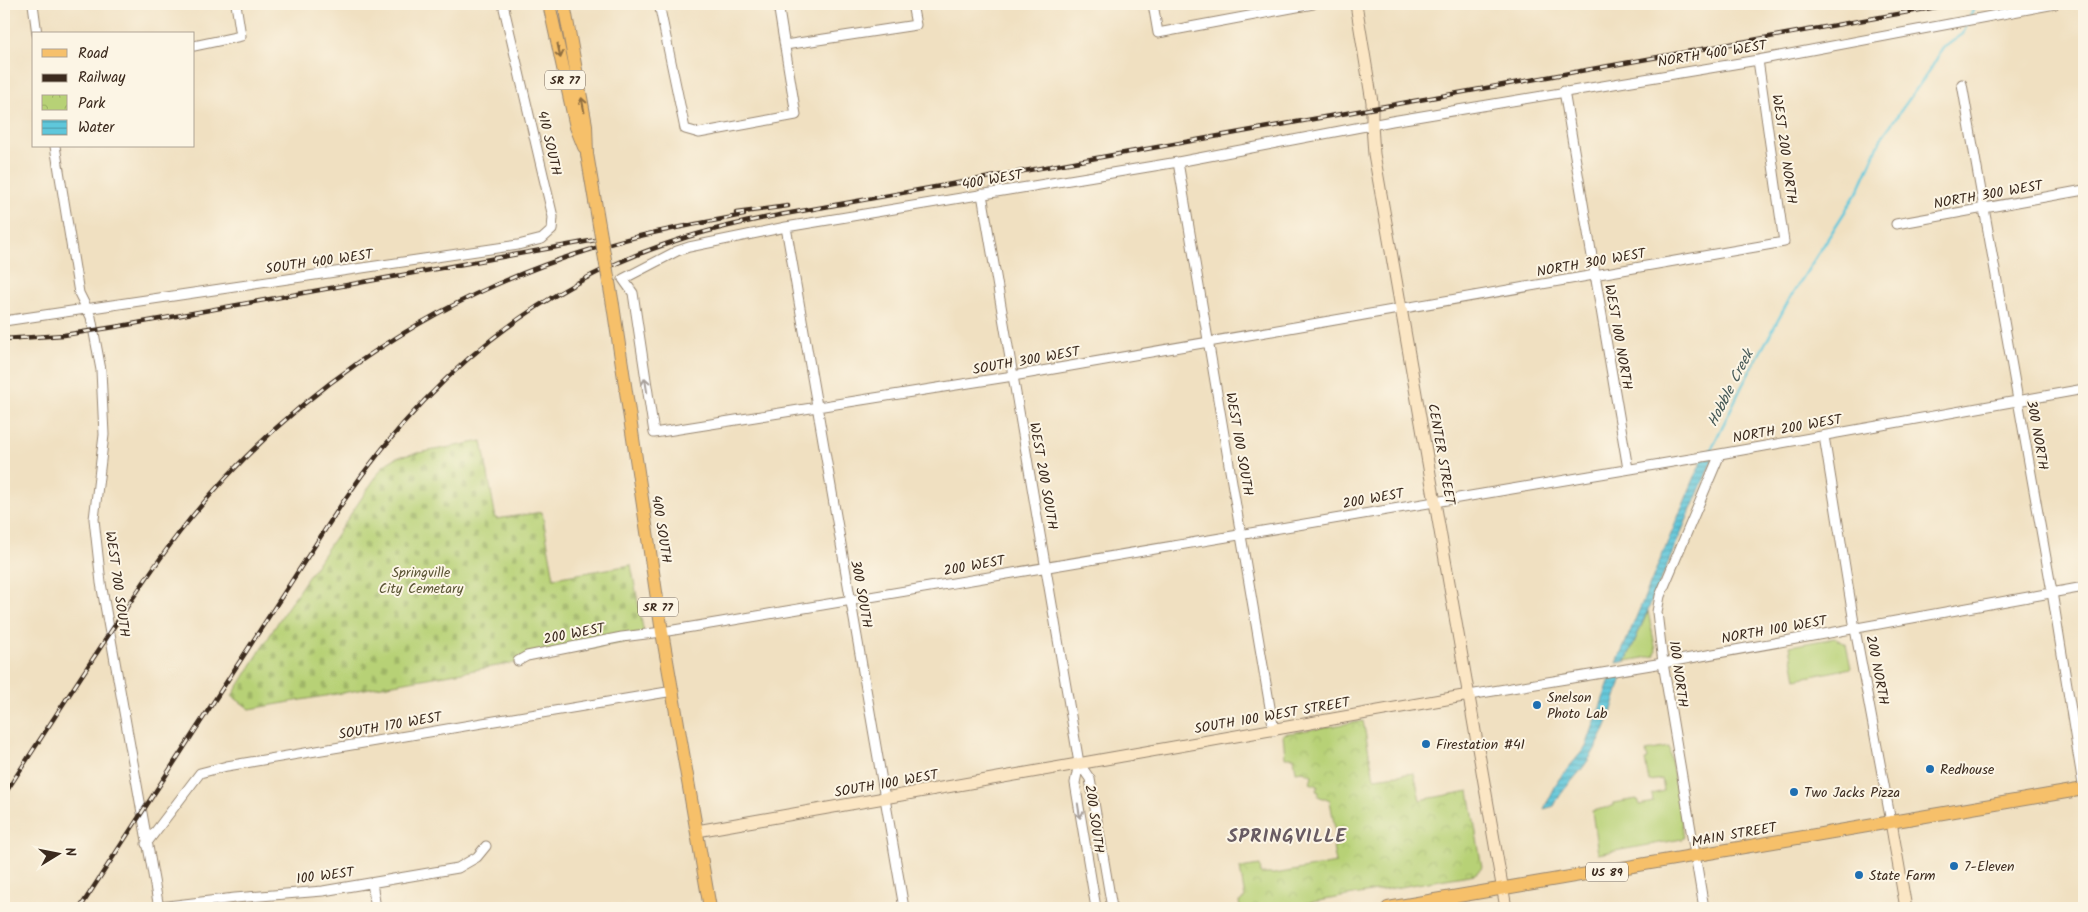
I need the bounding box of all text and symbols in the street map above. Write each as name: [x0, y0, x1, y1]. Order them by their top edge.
legend: [32, 32, 195, 148]
street label: NORTH 400 WEST: [1656, 34, 1770, 73]
text: Road: [78, 42, 109, 66]
one-way arrow: [555, 43, 564, 59]
text: Railway: [78, 66, 126, 90]
road number: SR 77: [545, 70, 585, 90]
text: Park: [78, 92, 106, 116]
street label: WEST 200 NORTH: [1765, 93, 1803, 205]
one-way arrow: [577, 98, 587, 114]
street label: 410 SOUTH: [531, 109, 567, 178]
text: Water: [78, 116, 115, 140]
street label: 400 WEST: [960, 164, 1026, 196]
street label: NORTH 300 WEST: [1932, 174, 2046, 215]
street label: NORTH 300 WEST: [1535, 242, 1649, 283]
street label: SOUTH 400 WEST: [264, 243, 376, 280]
street label: WEST 100 NORTH: [1598, 283, 1638, 392]
street label: SOUTH 300 WEST: [971, 340, 1083, 381]
water label: Hobble Creek: [1701, 344, 1761, 431]
one-way arrow: [641, 377, 651, 393]
street label: WEST 100 SOUTH: [1219, 391, 1259, 498]
street label: 300 NORTH: [2020, 398, 2054, 472]
street label: CENTER STREET: [1421, 402, 1461, 508]
street label: NORTH 200 WEST: [1731, 408, 1845, 449]
street label: WEST 200 SOUTH: [1023, 421, 1063, 532]
street label: 200 WEST: [1341, 483, 1407, 515]
street label: 400 SOUTH: [645, 494, 677, 565]
street label: WEST 700 SOUTH: [99, 530, 135, 639]
street label: 200 WEST: [942, 550, 1008, 582]
street label: 300 SOUTH: [844, 558, 878, 630]
park label: Springville City Cemetary: [379, 562, 464, 600]
road number: SR 77: [638, 598, 678, 616]
street label: NORTH 100 WEST: [1720, 610, 1830, 650]
street label: 200 WEST: [542, 617, 608, 651]
street label: 200 NORTH: [1859, 633, 1895, 707]
street label: 100 NORTH: [1662, 639, 1694, 709]
place label: Snelson Photo Lab: [1547, 687, 1608, 725]
street label: SOUTH 100 WEST STREET: [1193, 691, 1353, 740]
marker: Snelson Photo Lab: [1531, 699, 1543, 711]
street label: SOUTH 170 WEST: [337, 706, 445, 746]
place label: Firestation #41: [1436, 734, 1525, 756]
marker: Firestation #41: [1420, 738, 1432, 750]
place label: Redhouse: [1940, 759, 1995, 781]
marker: Redhouse: [1924, 763, 1936, 775]
street label: SOUTH 100 WEST: [833, 764, 941, 804]
place label: Two Jacks Pizza: [1804, 782, 1900, 804]
street label: 200 SOUTH: [1078, 783, 1110, 855]
marker: Two Jacks Pizza: [1788, 786, 1800, 798]
one-way arrow: [1075, 802, 1085, 818]
street label: MAIN STREET: [1690, 816, 1780, 853]
district label: SPRINGVILLE: [1227, 822, 1347, 852]
north arrow: [32, 830, 82, 880]
text: N: [58, 846, 81, 858]
place label: 7-Eleven: [1964, 856, 2014, 878]
marker: 7-Eleven: [1948, 860, 1960, 872]
street label: 100 WEST: [295, 861, 357, 890]
road number: US 89: [1586, 862, 1628, 882]
place label: State Farm: [1869, 865, 1935, 887]
marker: State Farm: [1853, 869, 1865, 881]

